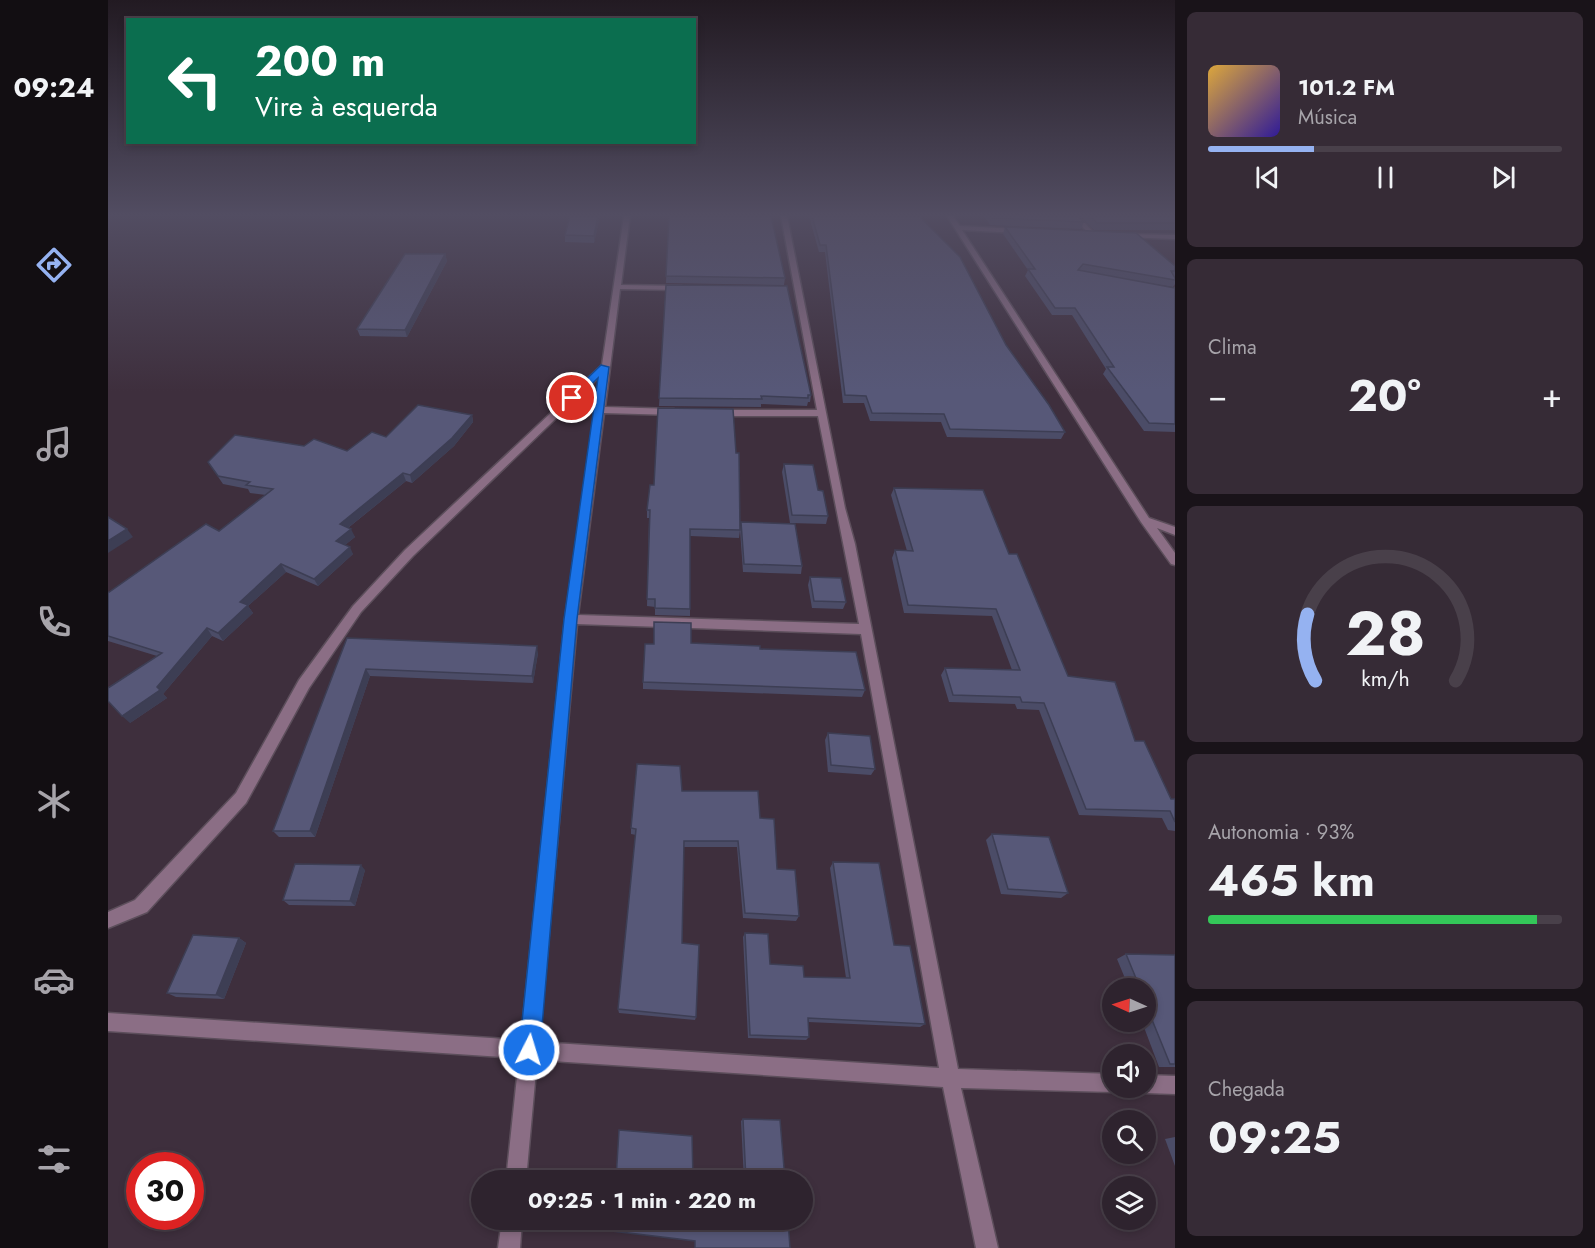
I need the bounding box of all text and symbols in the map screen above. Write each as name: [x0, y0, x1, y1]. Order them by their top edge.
text: 200 m: [255, 31, 385, 92]
icon: left: [156, 42, 234, 120]
text: 09:24: [13, 68, 95, 107]
text: 101.2 FM: [1298, 71, 1395, 103]
text: Vire à esquerda: [255, 87, 438, 126]
text: Música: [1298, 103, 1357, 132]
icon: previous: [1251, 161, 1284, 194]
icon: pause: [1369, 161, 1402, 194]
icon: next: [1487, 161, 1520, 194]
icon: directions: [33, 244, 75, 286]
text: Clima: [1208, 333, 1257, 362]
text: 20°: [1348, 363, 1421, 428]
pin: [546, 372, 597, 423]
text: −: [1208, 372, 1227, 419]
text: +: [1542, 372, 1562, 419]
icon: arrive: [555, 381, 588, 414]
icon: music: [33, 423, 75, 465]
text: 28: [1345, 588, 1425, 678]
icon: phone: [33, 601, 75, 643]
text: km/h: [1361, 663, 1409, 694]
icon: climate: [33, 780, 75, 822]
text: Autonomia · 93%: [1208, 818, 1354, 847]
text: 465 km: [1208, 848, 1375, 913]
icon: car: [33, 959, 75, 1001]
north arrow: [1102, 978, 1156, 1032]
map controls: [1102, 978, 1156, 1230]
position arrow: [497, 1018, 561, 1082]
button: sound: [1102, 1044, 1156, 1098]
text: Chegada: [1208, 1075, 1285, 1104]
text: 09:25: [1208, 1105, 1341, 1170]
button: search: [1102, 1110, 1156, 1164]
icon: filters: [33, 1138, 75, 1180]
speed limit sign: 30: [126, 1152, 204, 1230]
button: layers: [1102, 1176, 1156, 1230]
text: 09:25 · 1 min · 220 m: [528, 1184, 756, 1216]

